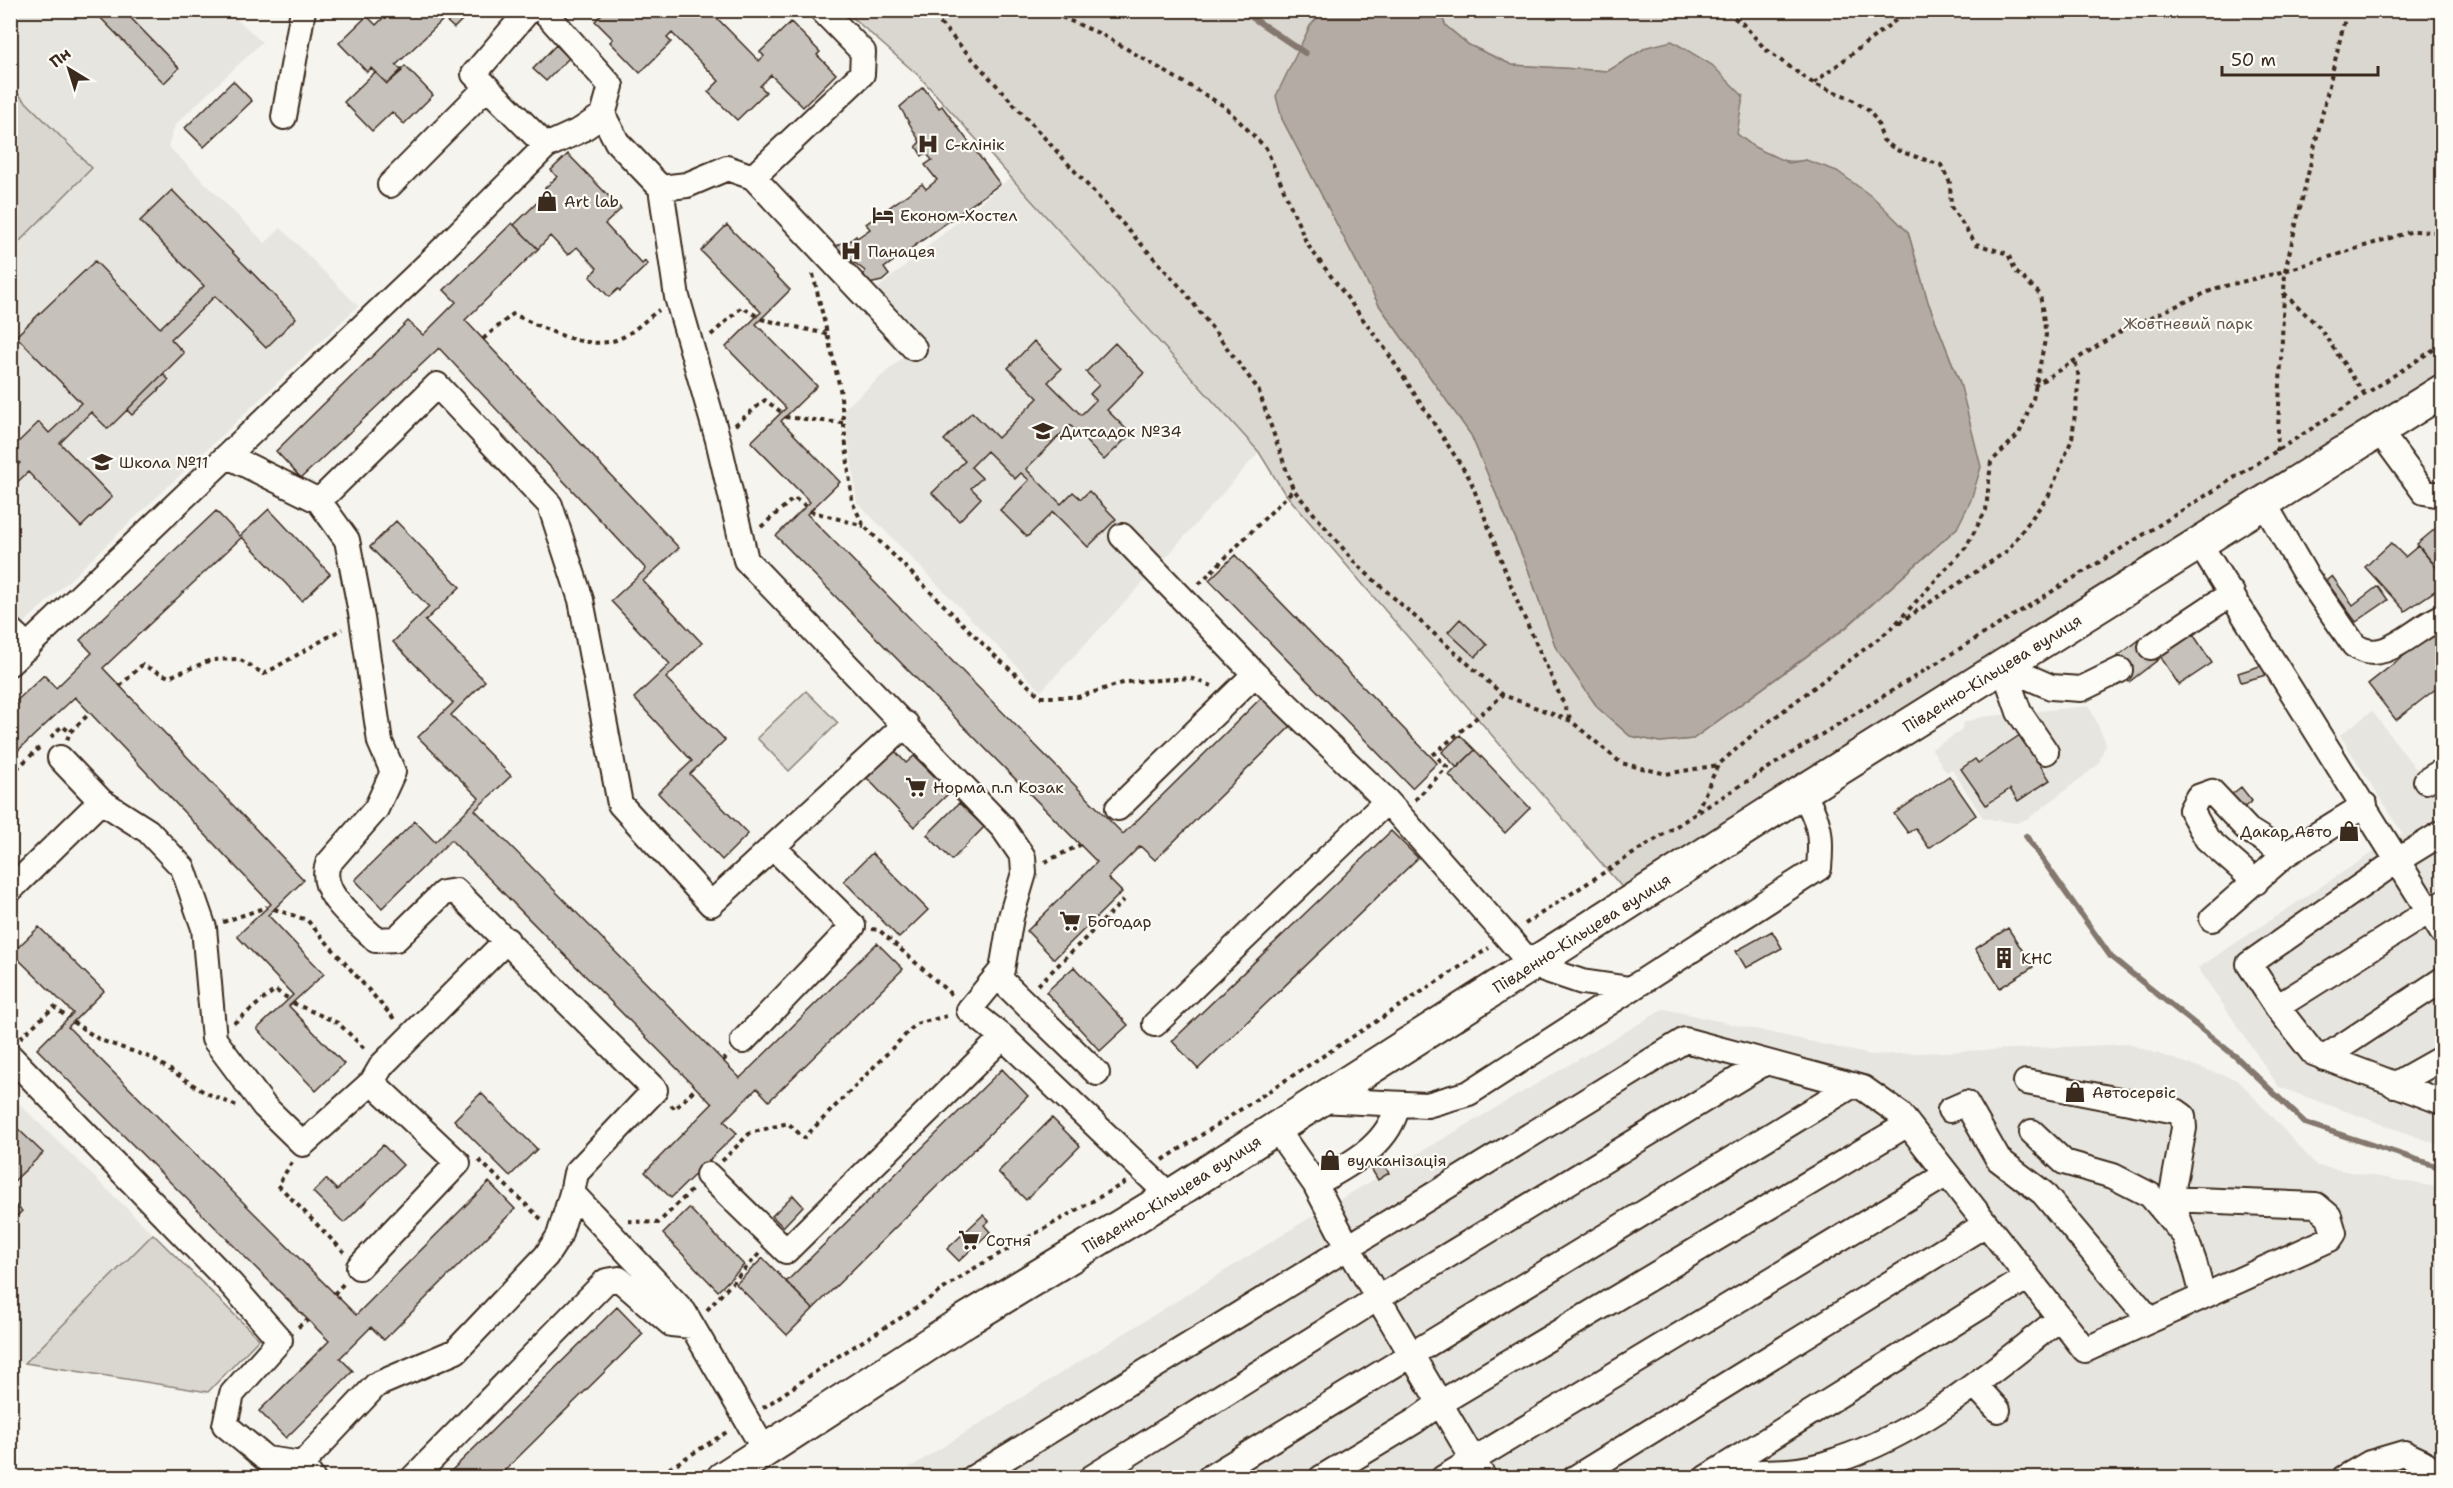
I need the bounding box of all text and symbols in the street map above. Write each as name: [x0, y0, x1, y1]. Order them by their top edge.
north arrow: [39, 39, 99, 99]
scale bar: [2222, 39, 2378, 77]
text: Пн: [45, 43, 75, 72]
text: 50 m: [2231, 48, 2276, 72]
hospital icon: С-клінік: [916, 132, 940, 156]
place label: С-клінік: [945, 134, 1005, 155]
shop icon: Art lab: [535, 189, 559, 213]
place label: Art lab: [564, 191, 619, 212]
hotel icon: Економ-Хостел: [871, 203, 895, 227]
place label: Економ-Хостел: [900, 205, 1017, 226]
hospital icon: Панацея: [839, 239, 863, 263]
place label: Панацея: [868, 241, 935, 262]
park label: Жовтневий парк: [2123, 313, 2253, 334]
school or university icon: Дитсадок №34: [1031, 419, 1055, 443]
place label: Дитсадок №34: [1060, 421, 1182, 442]
school or university icon: Школа №11: [90, 450, 114, 474]
place label: Школа №11: [119, 452, 208, 473]
street label: Південно-Кільцева вулиця: [1899, 609, 2085, 737]
supermarket icon: Норма п.п Козак: [904, 775, 928, 799]
place label: Норма п.п Козак: [933, 777, 1064, 798]
shop icon: Дакар Авто: [2337, 819, 2361, 843]
place label: Дакар Авто: [2240, 821, 2332, 842]
street label: Південно-Кільцева вулиця: [1489, 868, 1674, 998]
supermarket icon: Богодар: [1058, 909, 1082, 933]
place label: Богодар: [1087, 911, 1151, 932]
building icon: КНС: [1992, 946, 2016, 970]
place label: КНС: [2021, 948, 2053, 969]
shop icon: Автосервіс: [2063, 1080, 2087, 1104]
place label: Автосервіс: [2092, 1082, 2176, 1103]
street label: Південно-Кільцева вулиця: [1078, 1130, 1265, 1257]
shop icon: вулканізація: [1318, 1148, 1342, 1172]
place label: вулканізація: [1347, 1150, 1446, 1171]
supermarket icon: Сотня: [957, 1228, 981, 1252]
place label: Сотня: [986, 1230, 1031, 1251]

